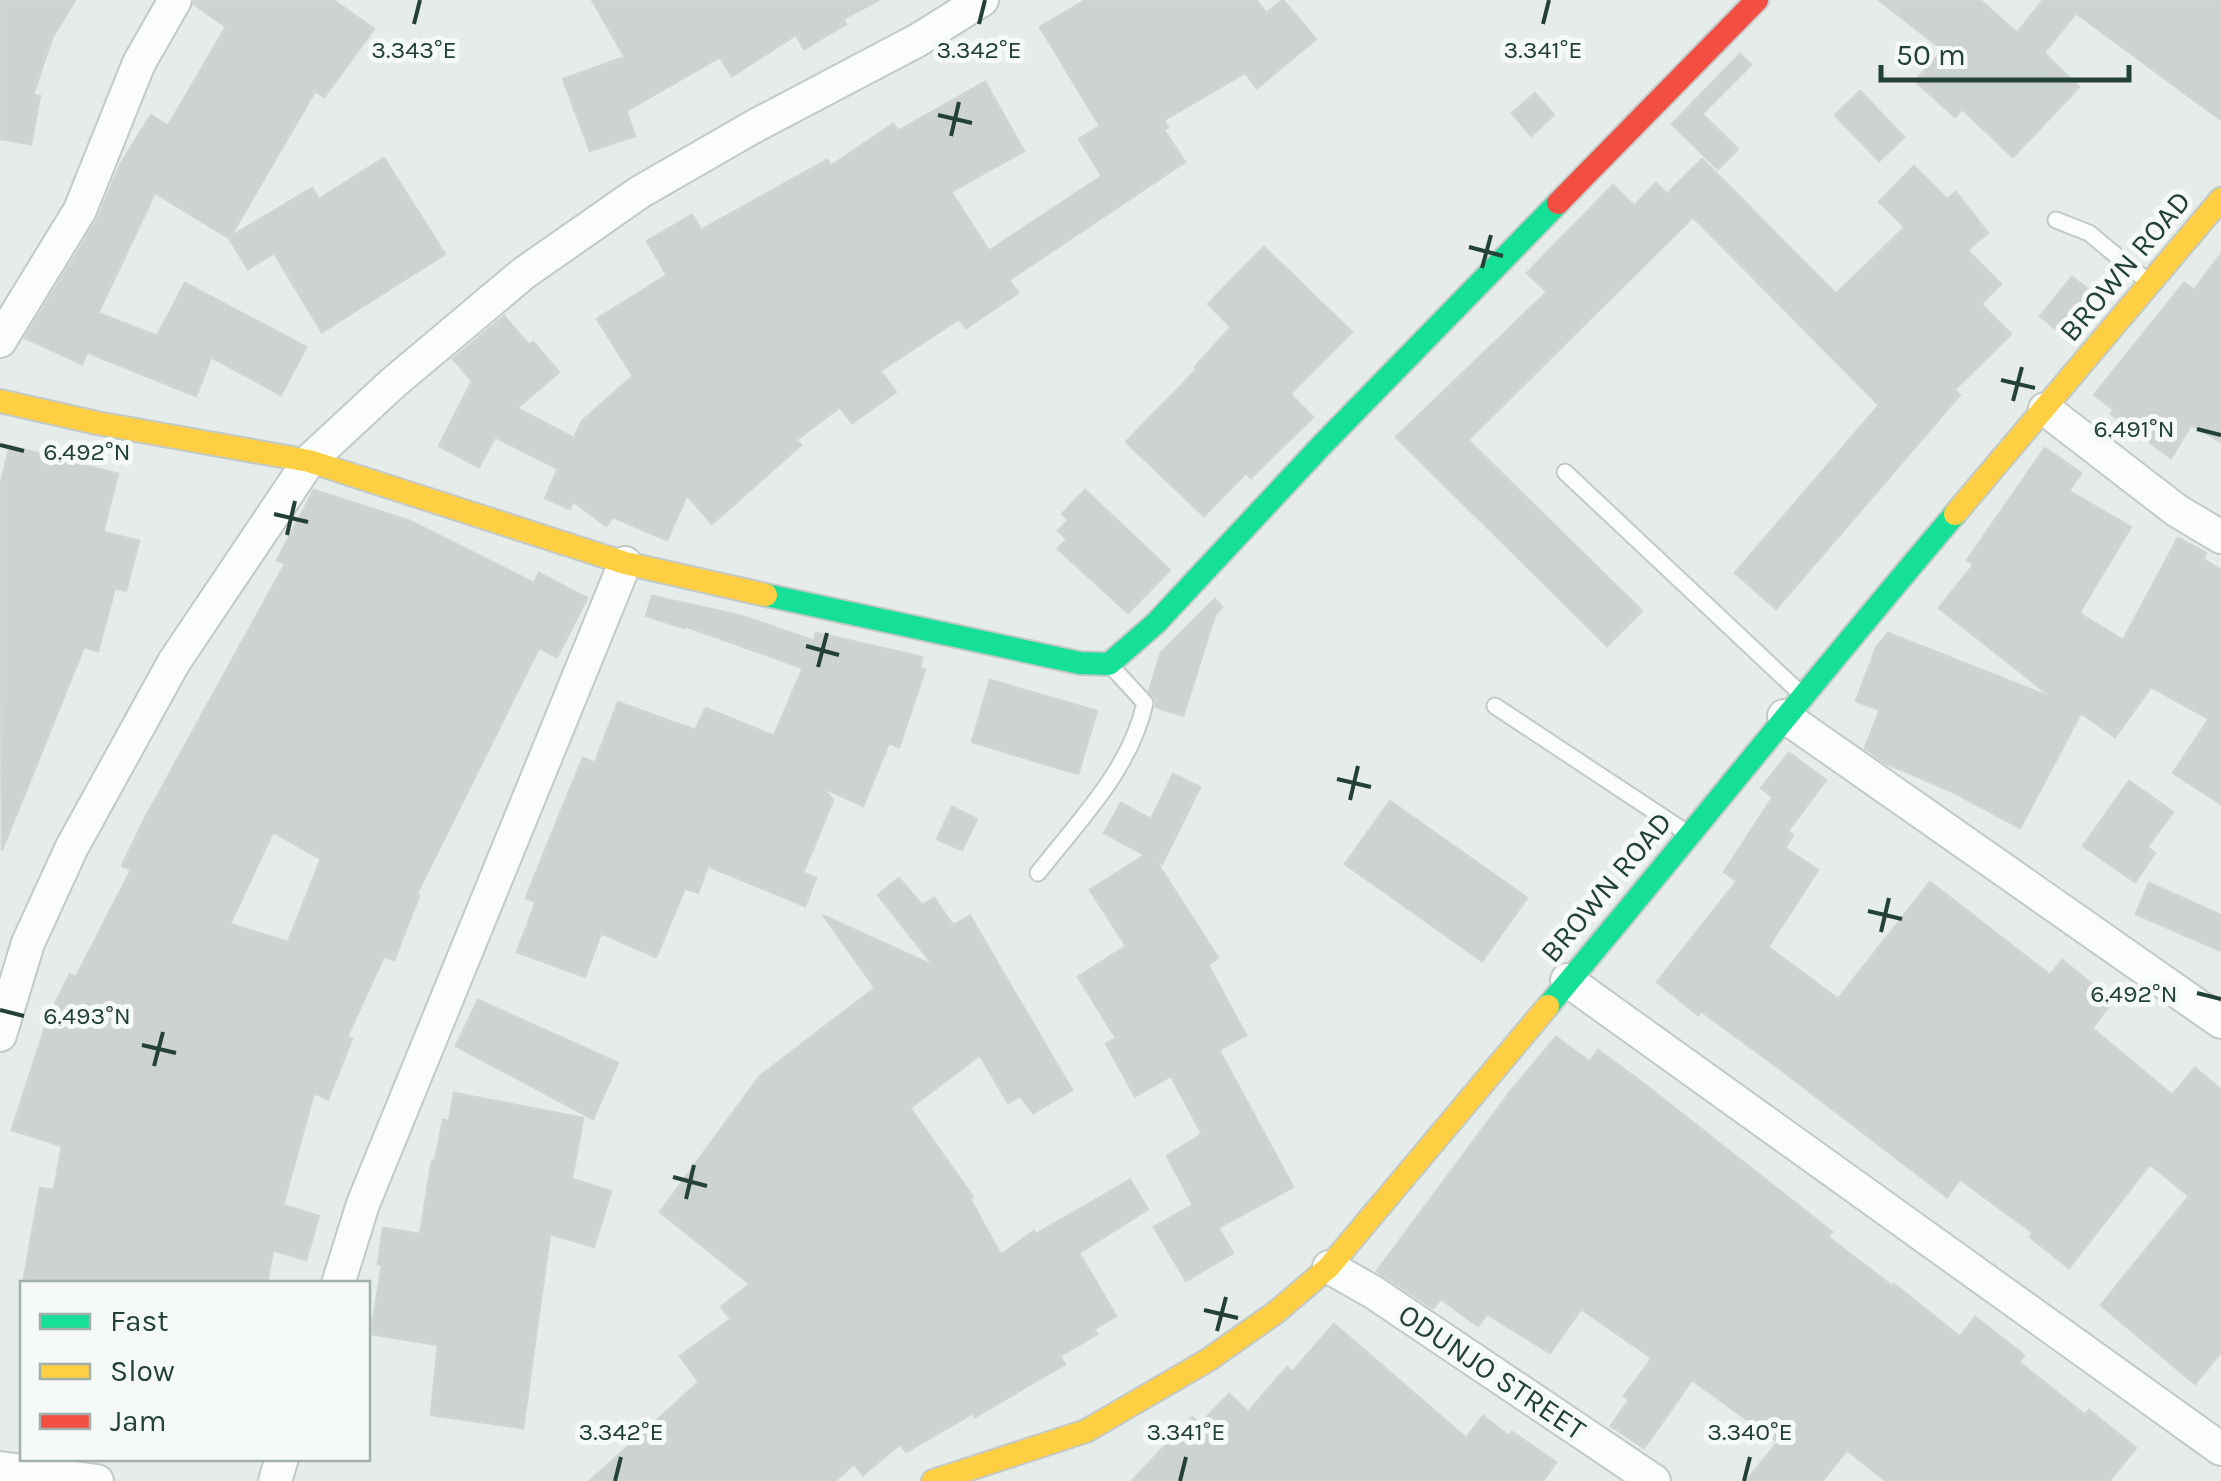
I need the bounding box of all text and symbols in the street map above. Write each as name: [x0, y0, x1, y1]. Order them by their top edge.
scale bar: [1881, 20, 2128, 82]
text: 3.343°E: [371, 35, 457, 64]
text: 3.342°E: [936, 35, 1022, 64]
text: 3.341°E: [1504, 35, 1582, 64]
text: 50 m: [1896, 37, 1966, 73]
street label: BROWN ROAD: [2052, 183, 2198, 349]
text: 6.491°N: [2093, 414, 2175, 443]
text: 6.492°N: [43, 437, 131, 466]
street label: BROWN ROAD: [1533, 804, 1679, 970]
text: 6.492°N: [2090, 979, 2178, 1008]
text: 6.493°N: [43, 1001, 131, 1030]
legend: [20, 1281, 370, 1461]
street label: ODUNJO STREET: [1392, 1296, 1592, 1448]
text: Fast: [110, 1303, 169, 1339]
text: Slow: [110, 1353, 175, 1389]
text: Jam: [110, 1403, 167, 1439]
text: 3.342°E: [578, 1417, 664, 1446]
text: 3.341°E: [1147, 1417, 1225, 1446]
text: 3.340°E: [1707, 1417, 1793, 1446]

